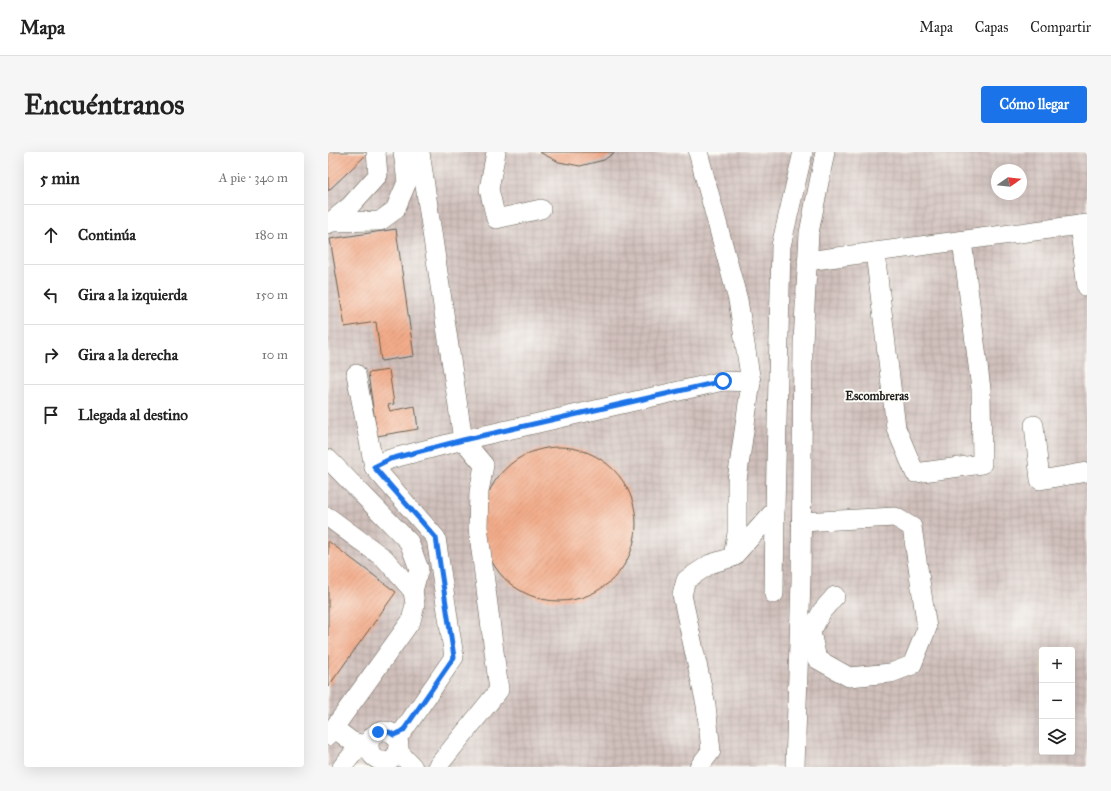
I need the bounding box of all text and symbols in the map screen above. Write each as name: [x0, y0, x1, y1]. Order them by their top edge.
text: Mapa: [20, 16, 65, 39]
text: Mapa: [920, 19, 953, 36]
text: Capas: [975, 19, 1008, 36]
text: Compartir: [1030, 19, 1091, 36]
button: Cómo llegar: [981, 86, 1087, 123]
text: Encuéntranos: [24, 87, 185, 122]
north arrow: [991, 164, 1027, 200]
text: 5 min: [40, 168, 80, 189]
text: A pie · 340 m: [219, 170, 288, 186]
icon: ahead: [40, 224, 62, 246]
text: Continúa: [78, 226, 136, 244]
text: 180 m: [255, 227, 288, 243]
icon: left: [40, 284, 62, 306]
text: Gira a la izquierda: [78, 286, 187, 304]
text: 150 m: [256, 287, 288, 303]
icon: right: [40, 344, 62, 366]
text: Gira a la derecha: [78, 346, 178, 364]
text: 10 m: [262, 347, 288, 363]
route start: [714, 372, 732, 390]
district label: Escombreras: [845, 389, 909, 403]
icon: arrive: [40, 404, 62, 426]
text: Llegada al destino: [78, 406, 188, 424]
map controls: [1039, 647, 1075, 755]
button: +: [1039, 647, 1075, 683]
button: −: [1039, 683, 1075, 719]
button: layers: [1039, 719, 1075, 755]
route end: [369, 723, 387, 741]

